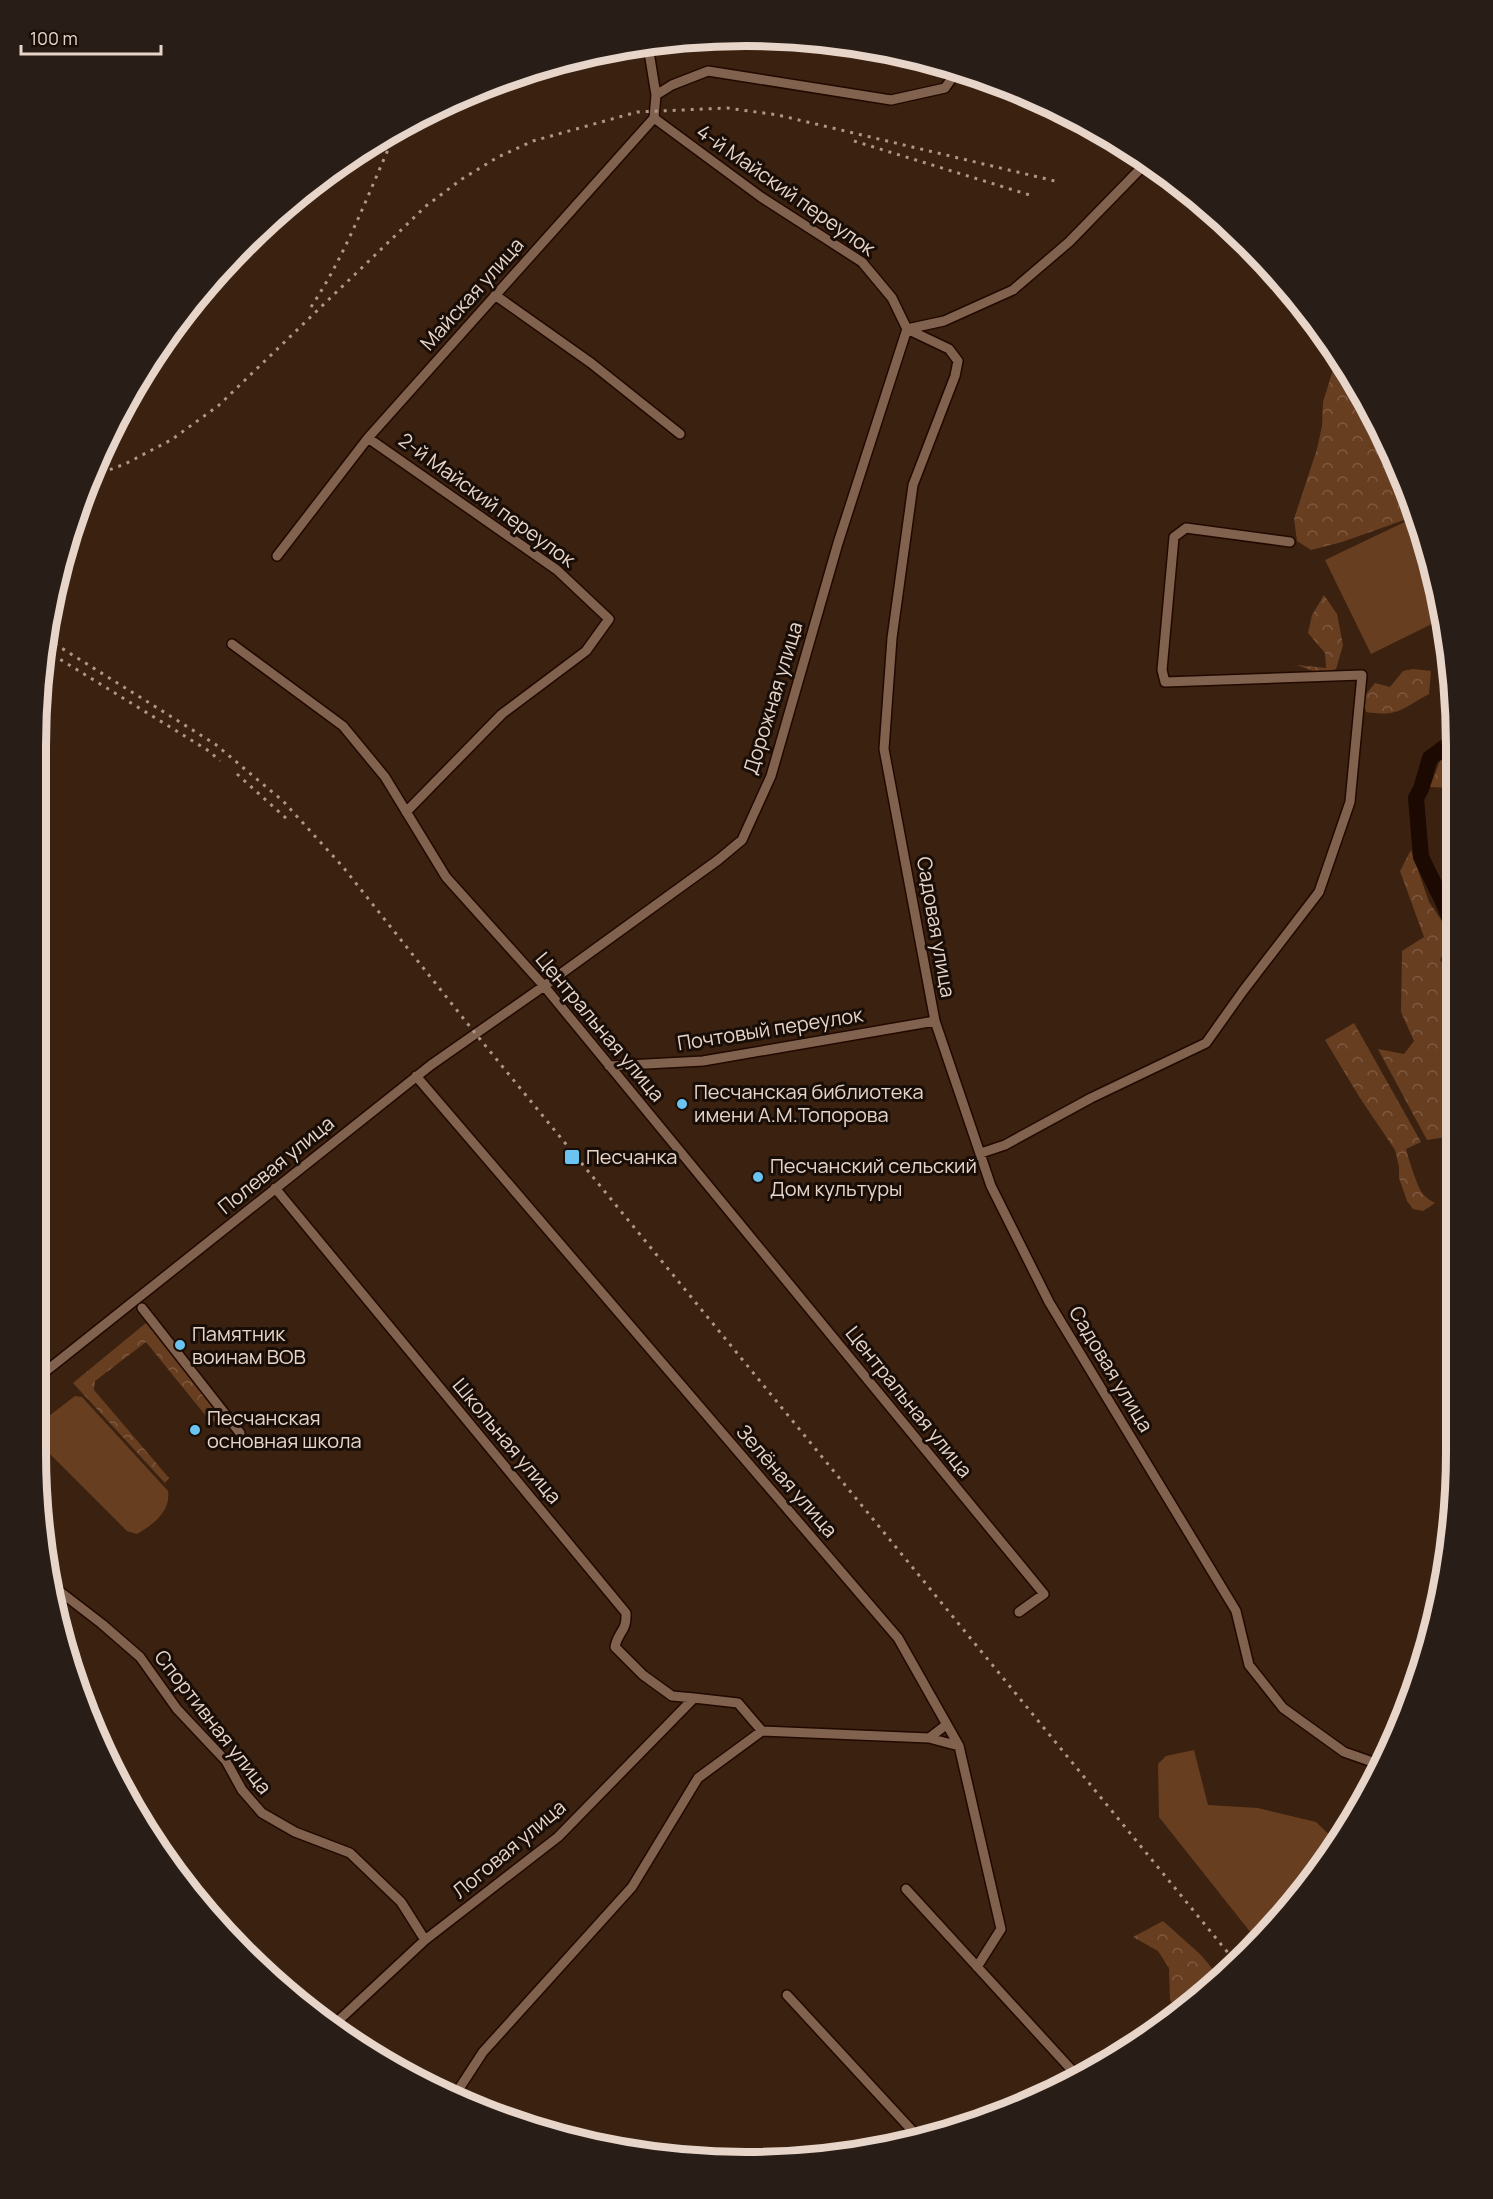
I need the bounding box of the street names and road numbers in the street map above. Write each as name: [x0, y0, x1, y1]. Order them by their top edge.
street label: 4-й Майский переулок: [692, 118, 882, 262]
street label: Майская улица: [414, 232, 529, 356]
street label: 2-й Майский переулок: [394, 426, 582, 573]
street label: Дорожная улица: [736, 618, 809, 778]
street label: Садовая улица: [911, 854, 962, 999]
street label: Центральная улица: [530, 946, 671, 1107]
street label: Почтовый переулок: [675, 1000, 866, 1057]
street label: Полевая улица: [212, 1109, 339, 1220]
street label: Садовая улица: [1063, 1301, 1160, 1437]
street label: Центральная улица: [840, 1320, 979, 1483]
street label: Школьная улица: [447, 1372, 568, 1509]
street label: Зелёная улица: [731, 1418, 844, 1543]
street label: Спортивная улица: [149, 1644, 278, 1799]
street label: Логовая улица: [446, 1793, 571, 1904]

